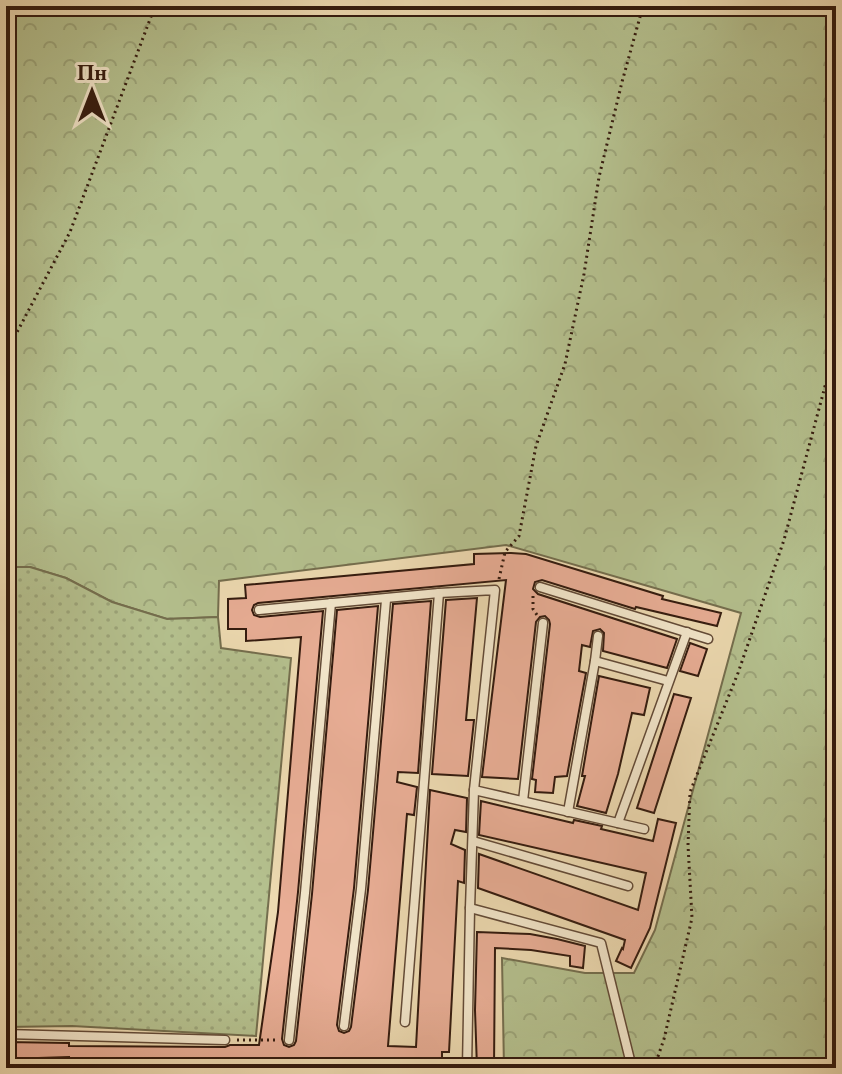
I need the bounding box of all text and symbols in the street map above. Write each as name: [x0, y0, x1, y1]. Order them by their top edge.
north arrow: [52, 52, 132, 132]
text: Пн: [77, 58, 107, 87]

